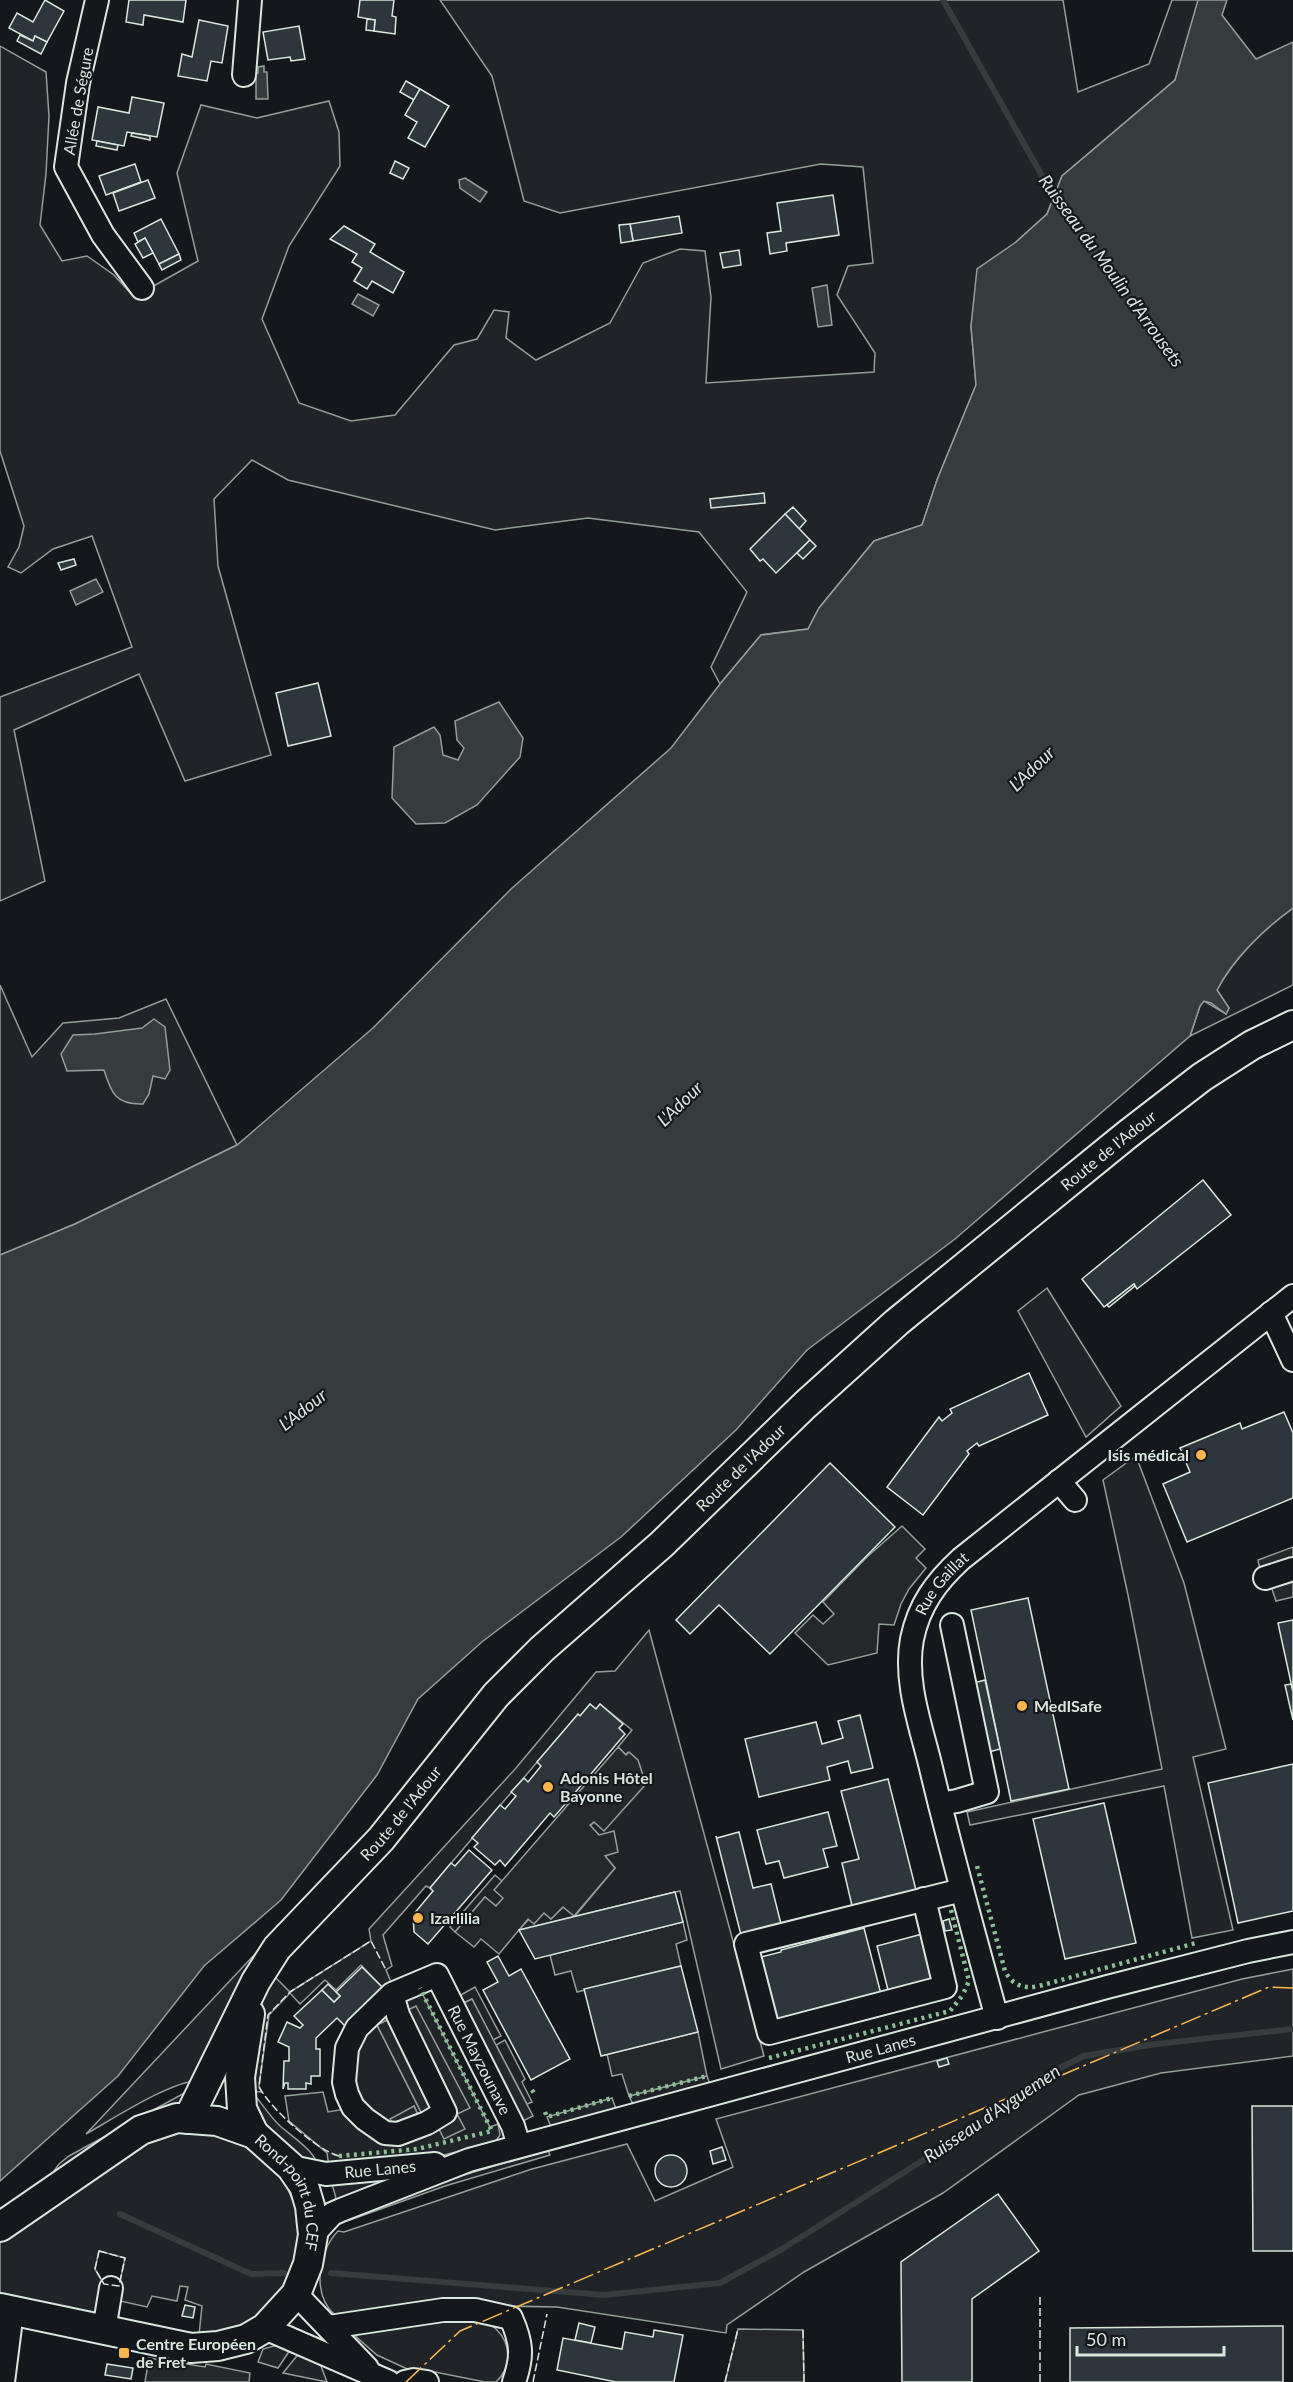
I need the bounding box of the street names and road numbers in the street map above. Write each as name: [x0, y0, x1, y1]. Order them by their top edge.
street label: Allée de Ségure: [59, 46, 96, 156]
street label: Route de l'Adour: [1057, 1106, 1160, 1194]
street label: Route de l'Adour: [692, 1420, 789, 1515]
street label: Rue Gaillat: [910, 1547, 972, 1618]
street label: Route de l'Adour: [356, 1762, 445, 1864]
street label: Rue Mayzounave: [445, 2002, 516, 2118]
street label: Rue Lanes: [843, 2029, 918, 2066]
street label: Rond-point du CEF: [251, 2130, 323, 2252]
street label: Rue Lanes: [343, 2156, 417, 2181]

